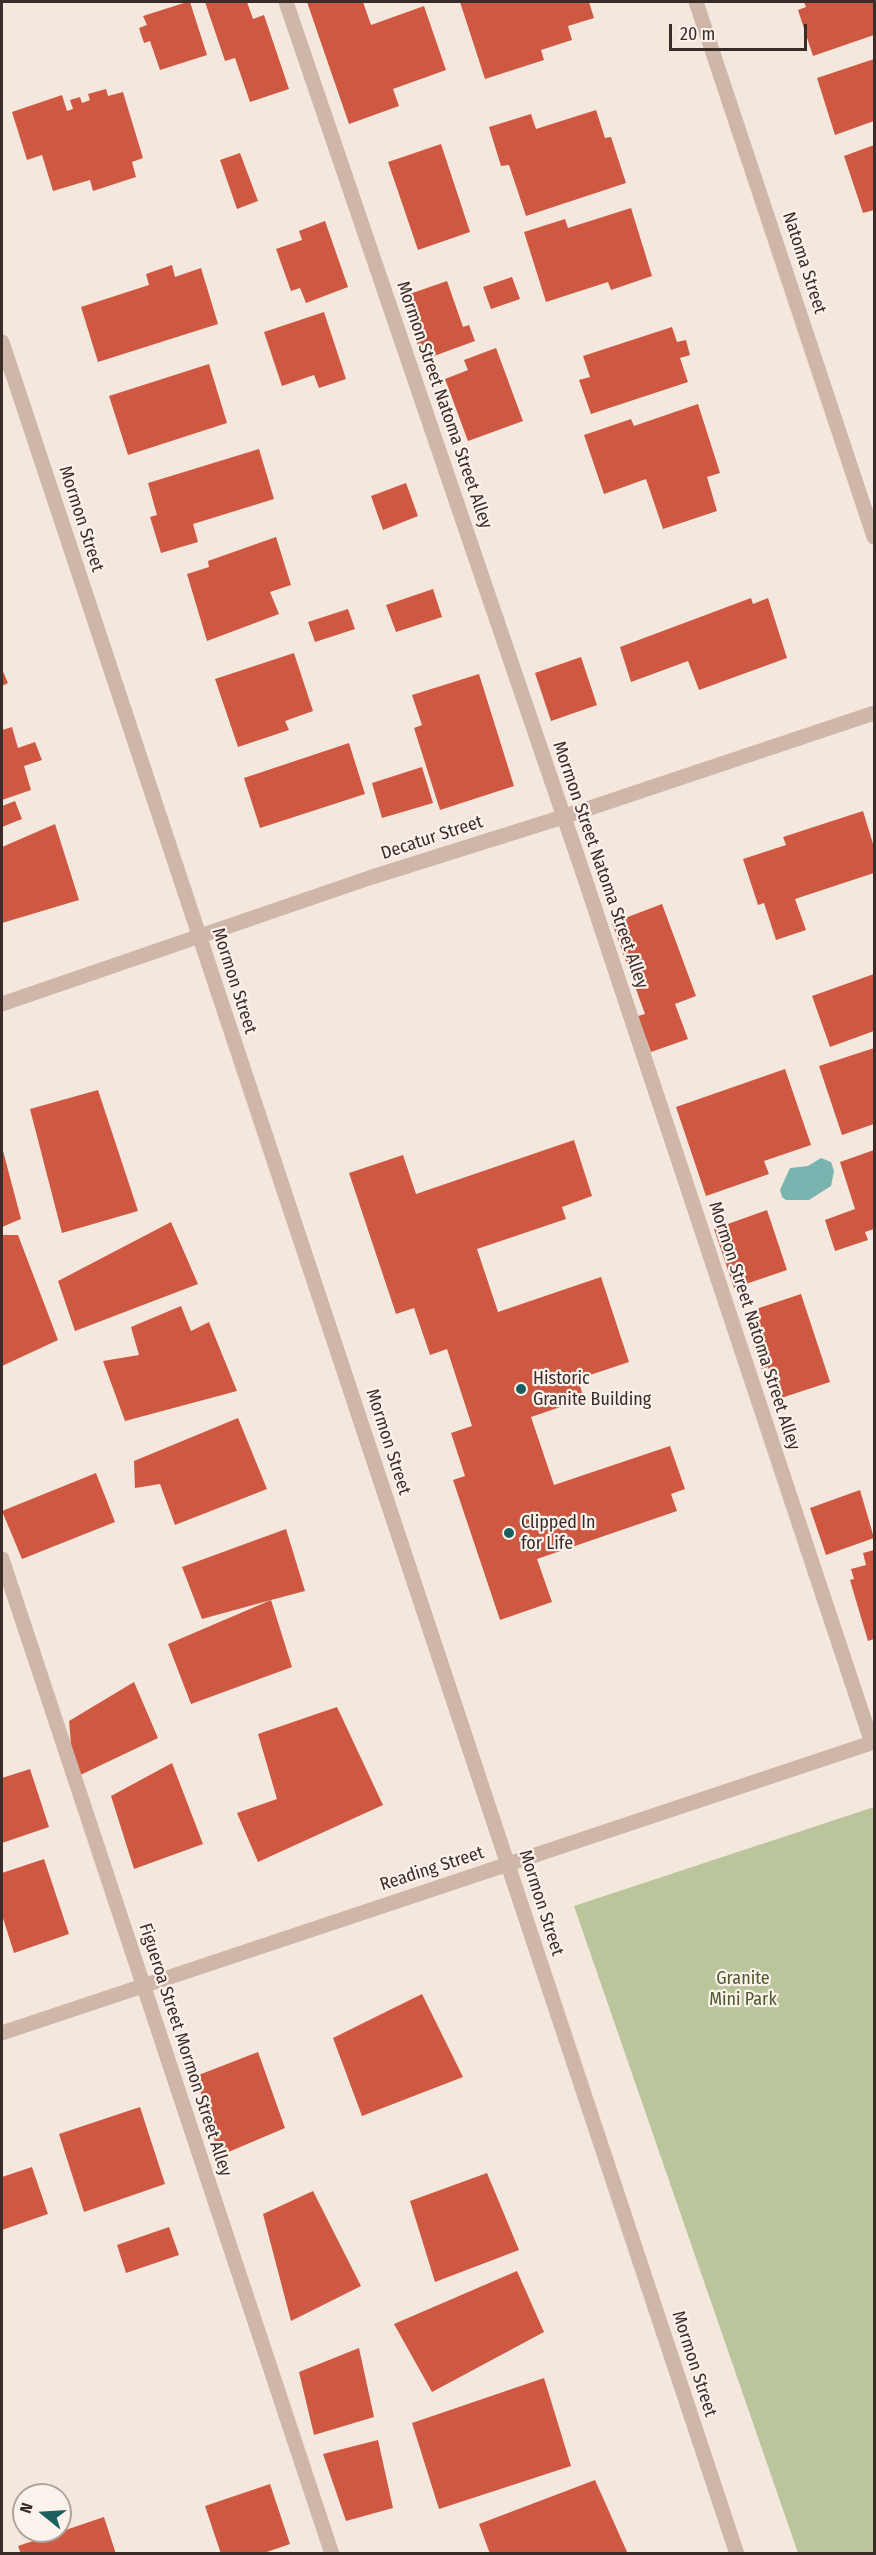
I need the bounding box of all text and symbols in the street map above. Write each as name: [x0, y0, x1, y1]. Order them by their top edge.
scale bar: [672, 12, 810, 50]
text: 20 m: [680, 23, 715, 45]
street label: Natoma Street: [777, 209, 831, 317]
street label: Mormon Street Natoma Street Alley: [391, 279, 497, 531]
street label: Mormon Street: [54, 463, 108, 575]
street label: Mormon Street Natoma Street Alley: [547, 739, 653, 991]
street label: Decatur Street: [378, 811, 486, 865]
street label: Mormon Street: [207, 925, 261, 1037]
street label: Mormon Street Natoma Street Alley: [704, 1199, 804, 1453]
place label: Historic Granite Building: [533, 1368, 651, 1410]
marker: Historic Granite Building: [514, 1382, 528, 1396]
street label: Mormon Street: [361, 1386, 415, 1498]
place label: Clipped In for Life: [521, 1512, 595, 1555]
marker: Clipped In for Life: [502, 1526, 516, 1540]
street label: Reading Street: [377, 1842, 487, 1896]
street label: Mormon Street: [514, 1847, 568, 1959]
street label: Figueroa Street Mormon Street Alley: [134, 1921, 236, 2179]
park label: Granite Mini Park: [709, 1968, 777, 2010]
street label: Mormon Street: [667, 2308, 721, 2420]
north arrow: [12, 2483, 72, 2543]
text: N: [16, 2500, 37, 2515]

